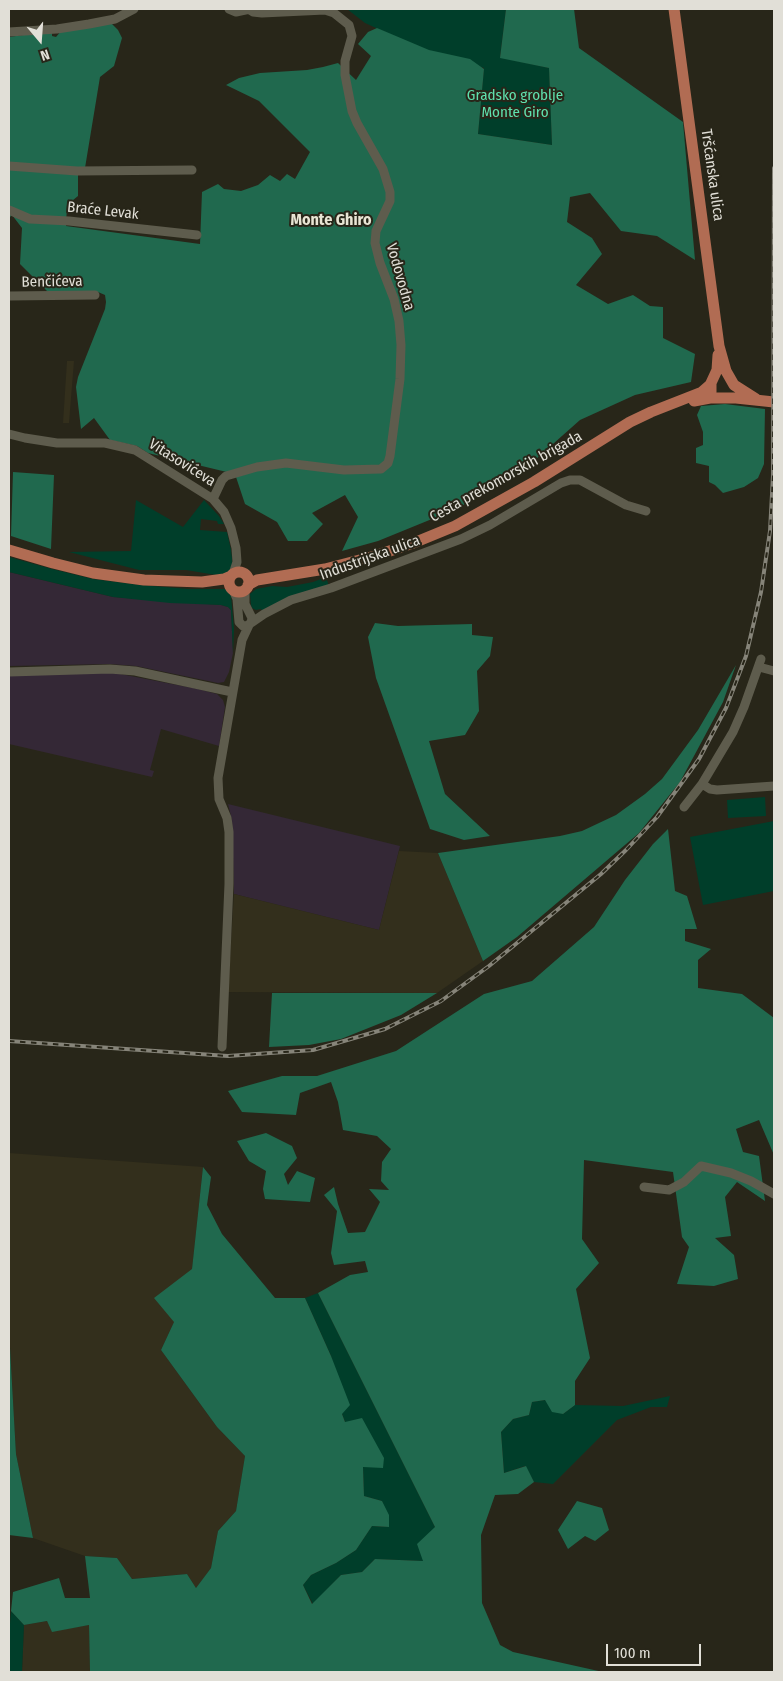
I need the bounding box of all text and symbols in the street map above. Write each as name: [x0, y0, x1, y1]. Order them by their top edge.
north arrow: [15, 15, 65, 65]
text: N: [38, 45, 51, 64]
park label: Gradsko groblje Monte Giro: [467, 87, 563, 122]
street label: Tršćanska ulica: [697, 128, 727, 222]
street label: Braće Levak: [66, 198, 140, 224]
district label: Monte Ghiro: [290, 211, 372, 231]
street label: Vodovodna: [382, 241, 418, 313]
street label: Benčićeva: [21, 272, 83, 292]
street label: Cesta prekomorskih brigada: [427, 428, 585, 526]
street label: Vitasovićeva: [145, 435, 219, 491]
street label: Industrijska ulica: [318, 532, 422, 584]
scale bar: [608, 1634, 703, 1666]
text: 100 m: [614, 1644, 651, 1662]

